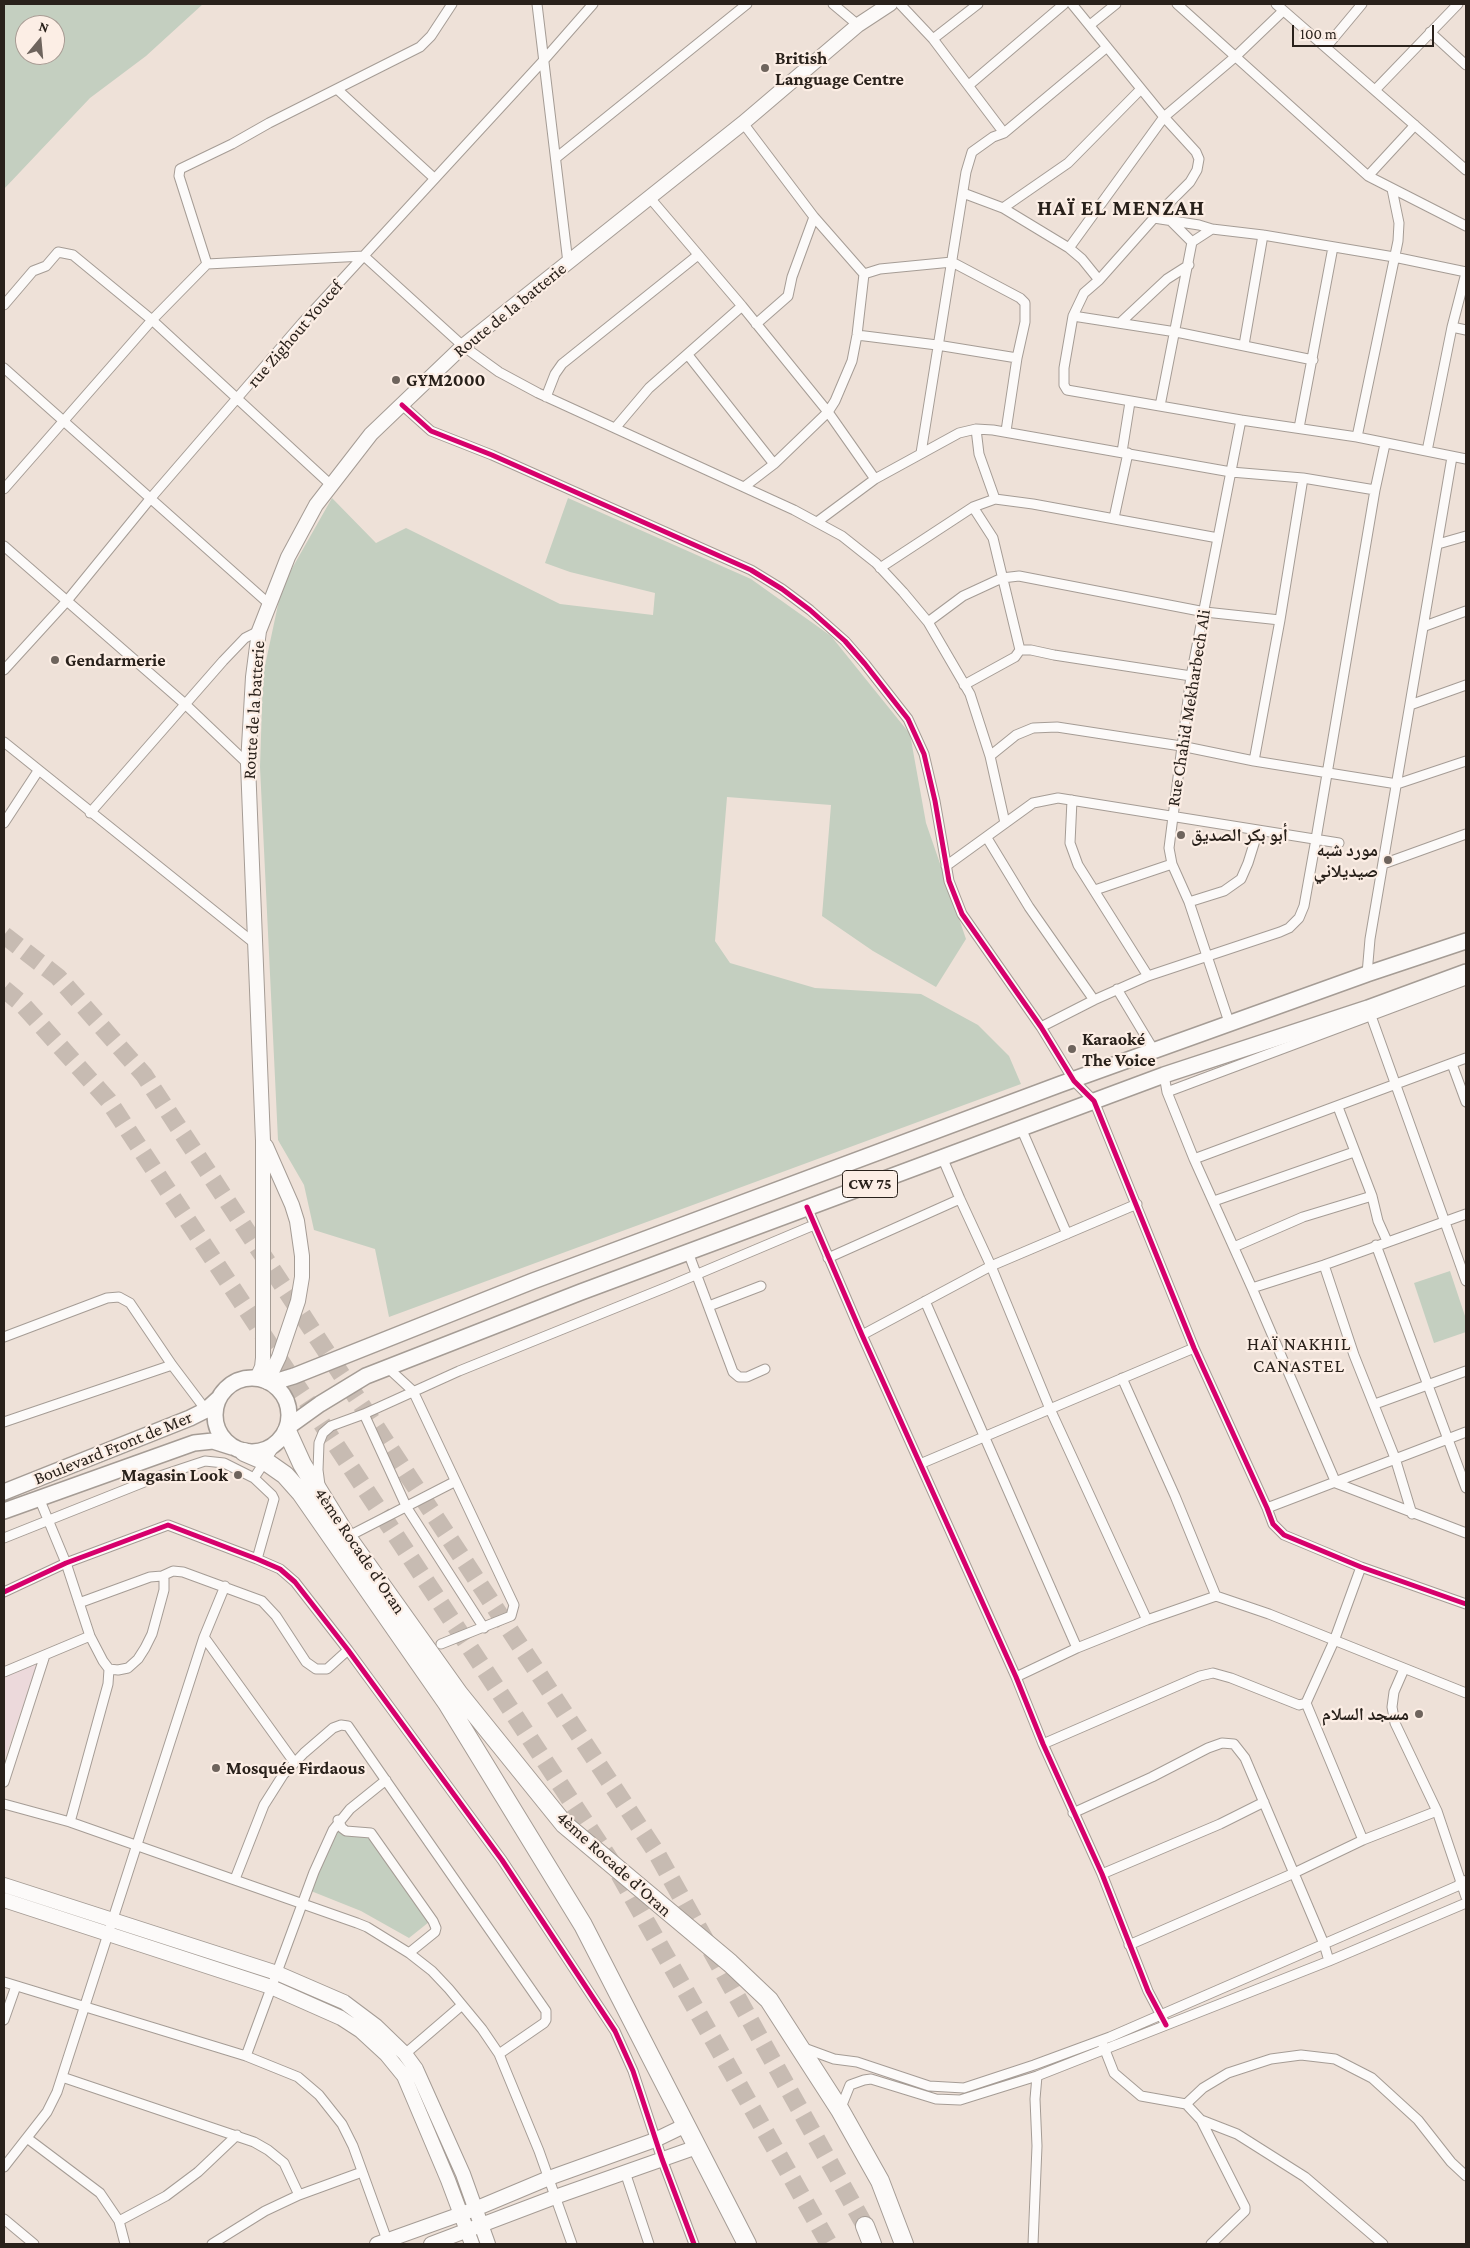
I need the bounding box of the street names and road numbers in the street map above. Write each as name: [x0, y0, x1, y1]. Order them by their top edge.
street label: Route de la batterie: [449, 258, 571, 362]
street label: rue Zighout Youcef: [243, 276, 347, 392]
street label: Rue Chahid Mekharbech Ali: [1163, 608, 1215, 808]
street label: Route de la batterie: [238, 640, 270, 780]
road number: CW 75: [842, 1170, 898, 1198]
street label: Boulevard Front de Mer: [31, 1406, 195, 1490]
street label: 4ème Rocade d'Oran: [310, 1484, 410, 1618]
street label: 4ème Rocade d'Oran: [552, 1807, 676, 1921]

